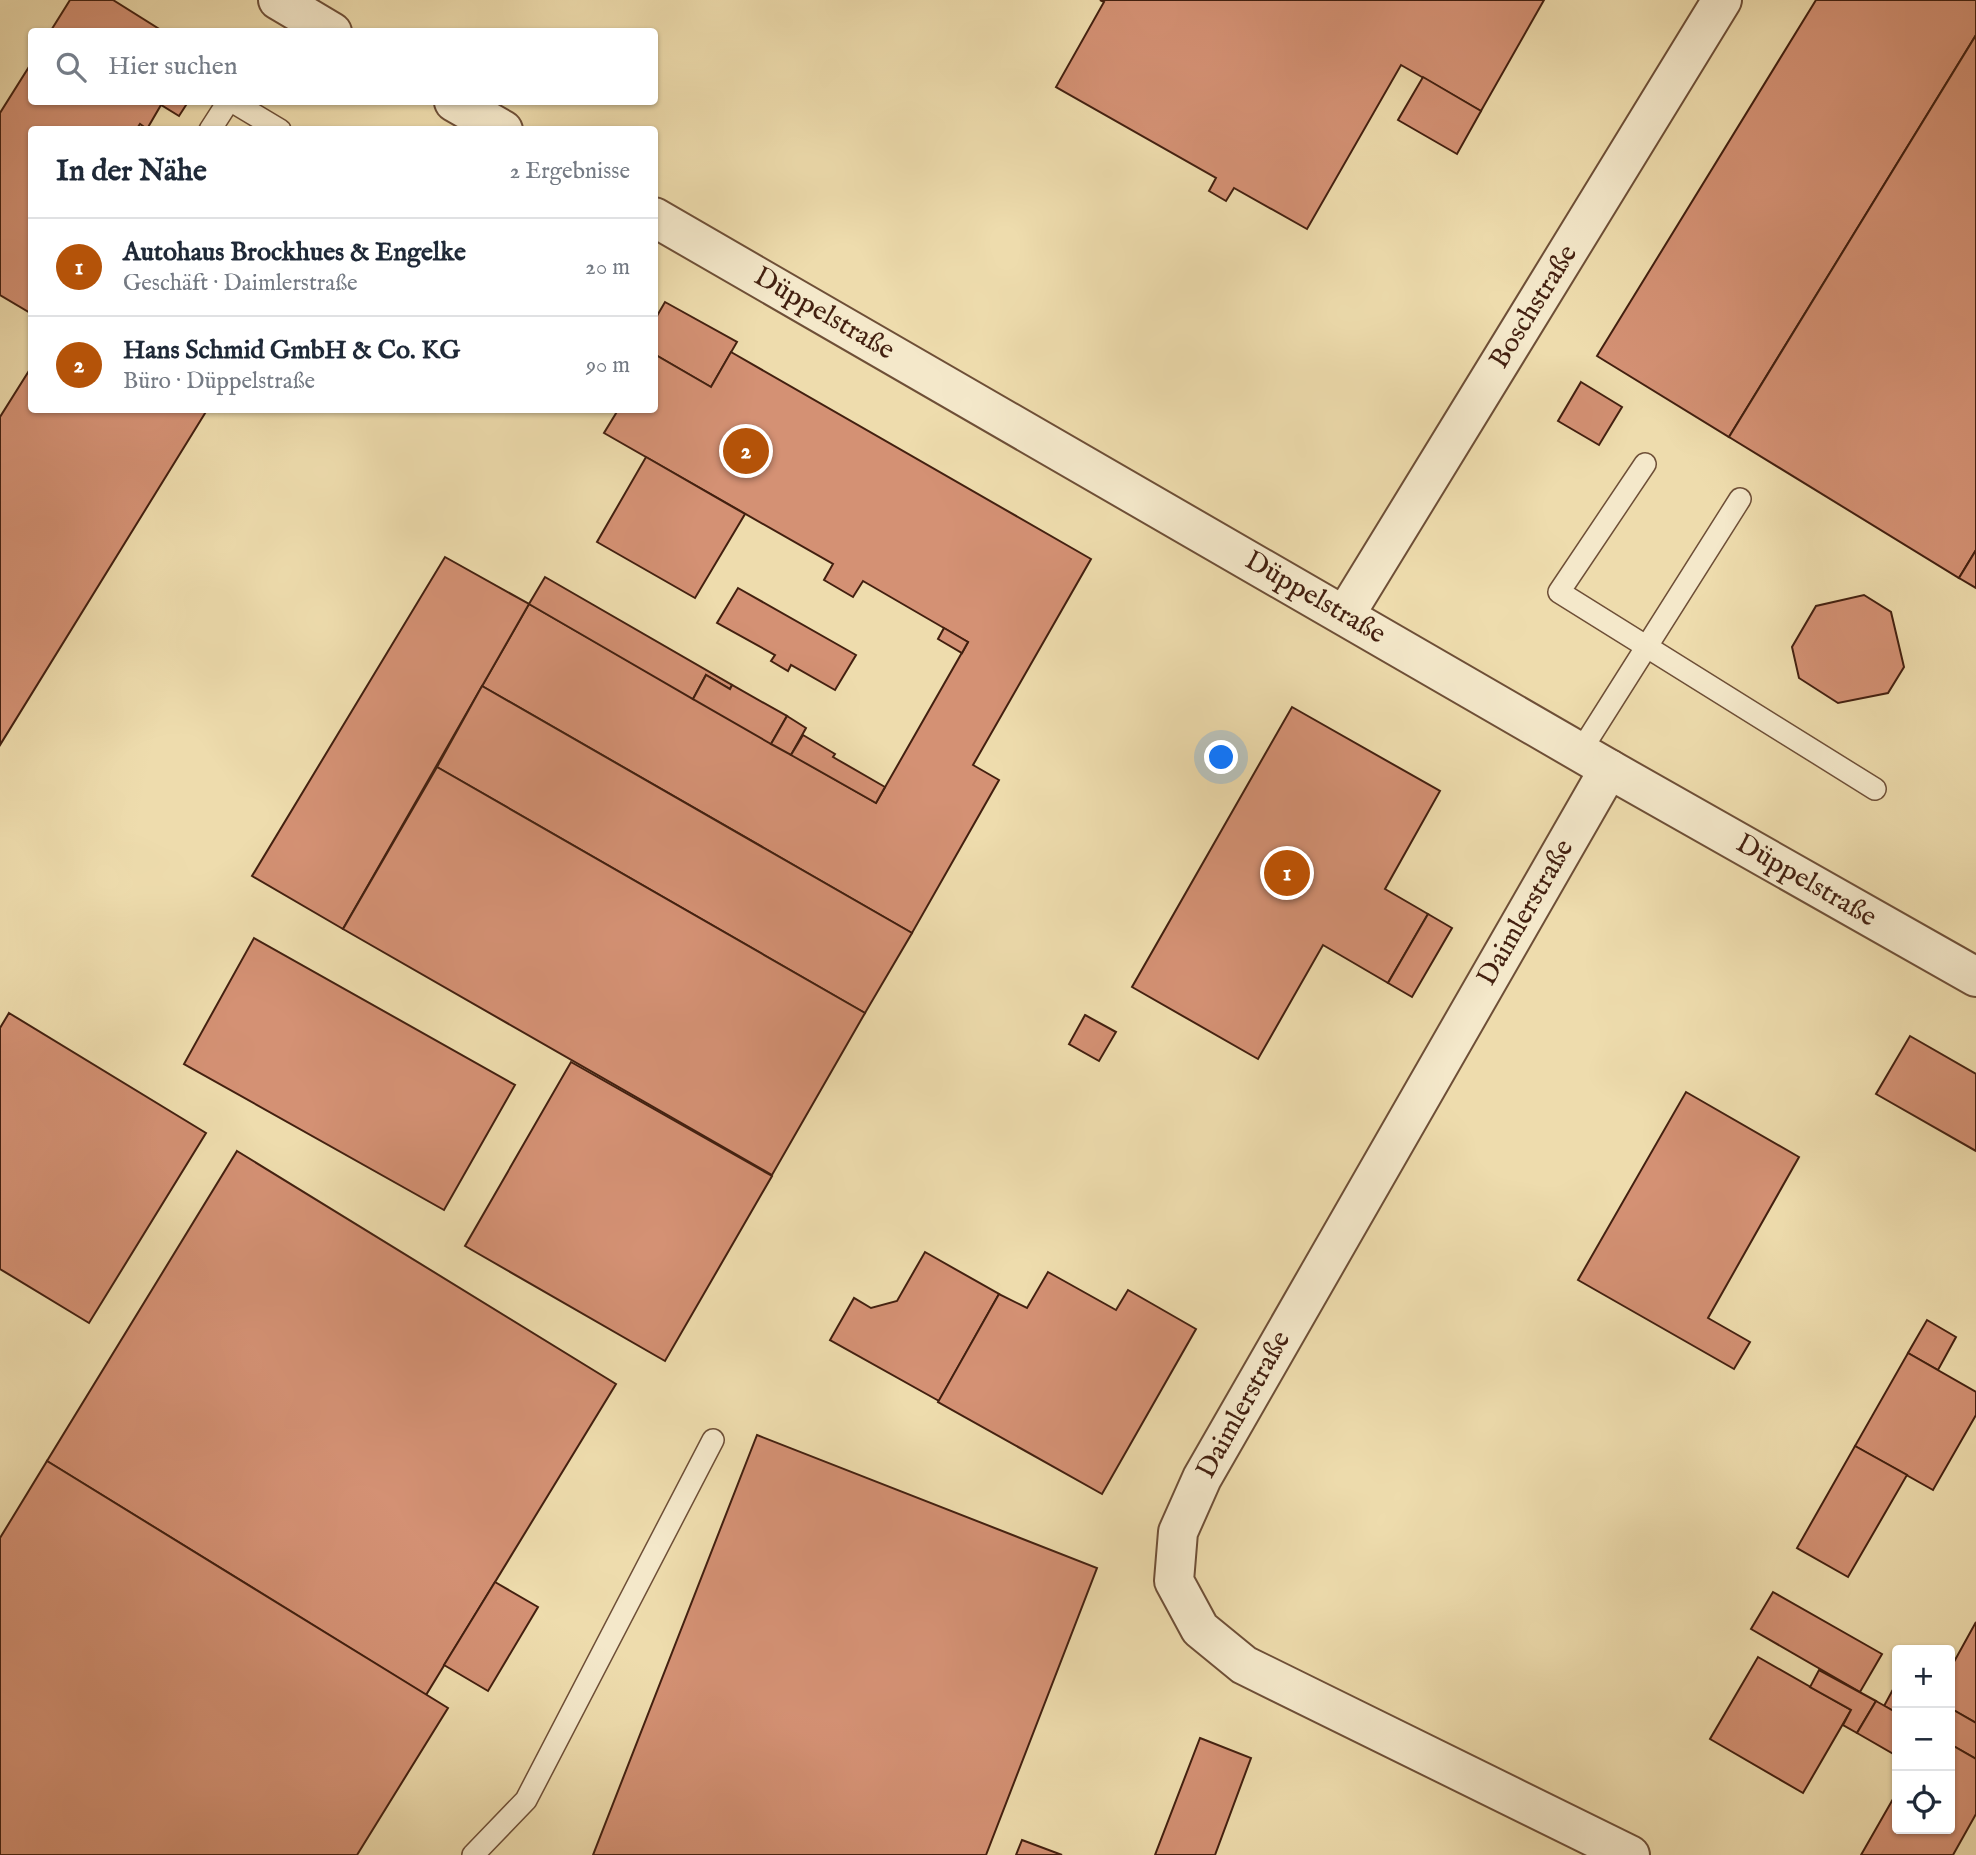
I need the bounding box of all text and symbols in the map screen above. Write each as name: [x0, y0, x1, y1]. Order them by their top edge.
search box: [28, 28, 658, 105]
icon: search: [52, 48, 90, 86]
text: Hier suchen: [108, 50, 238, 83]
text: In der Nähe: [56, 153, 207, 191]
text: 2 Ergebnisse: [509, 157, 630, 186]
text: Autohaus Brockhues & Engelke: [123, 236, 466, 269]
street label: Boschstraße: [1482, 238, 1586, 375]
text: 1: [75, 253, 83, 282]
text: 20 m: [585, 253, 630, 282]
street label: Düppelstraße: [747, 260, 901, 368]
text: Geschäft · Daimlerstraße: [123, 269, 358, 298]
text: Hans Schmid GmbH & Co. KG: [123, 334, 460, 367]
text: 2: [74, 351, 84, 380]
text: 90 m: [586, 351, 630, 380]
text: Büro · Düppelstraße: [123, 367, 315, 396]
pin: 2: [723, 425, 769, 477]
street label: Düppelstraße: [1238, 544, 1392, 652]
your location: [1204, 740, 1238, 774]
street label: Düppelstraße: [1729, 827, 1883, 935]
street label: Daimlerstraße: [1470, 833, 1582, 993]
pin: 1: [1264, 847, 1310, 899]
street label: Daimlerstraße: [1189, 1325, 1299, 1485]
map controls: [1892, 1645, 1955, 1834]
button: +: [1892, 1645, 1955, 1708]
button: −: [1892, 1708, 1955, 1771]
button: locate: [1892, 1771, 1955, 1834]

